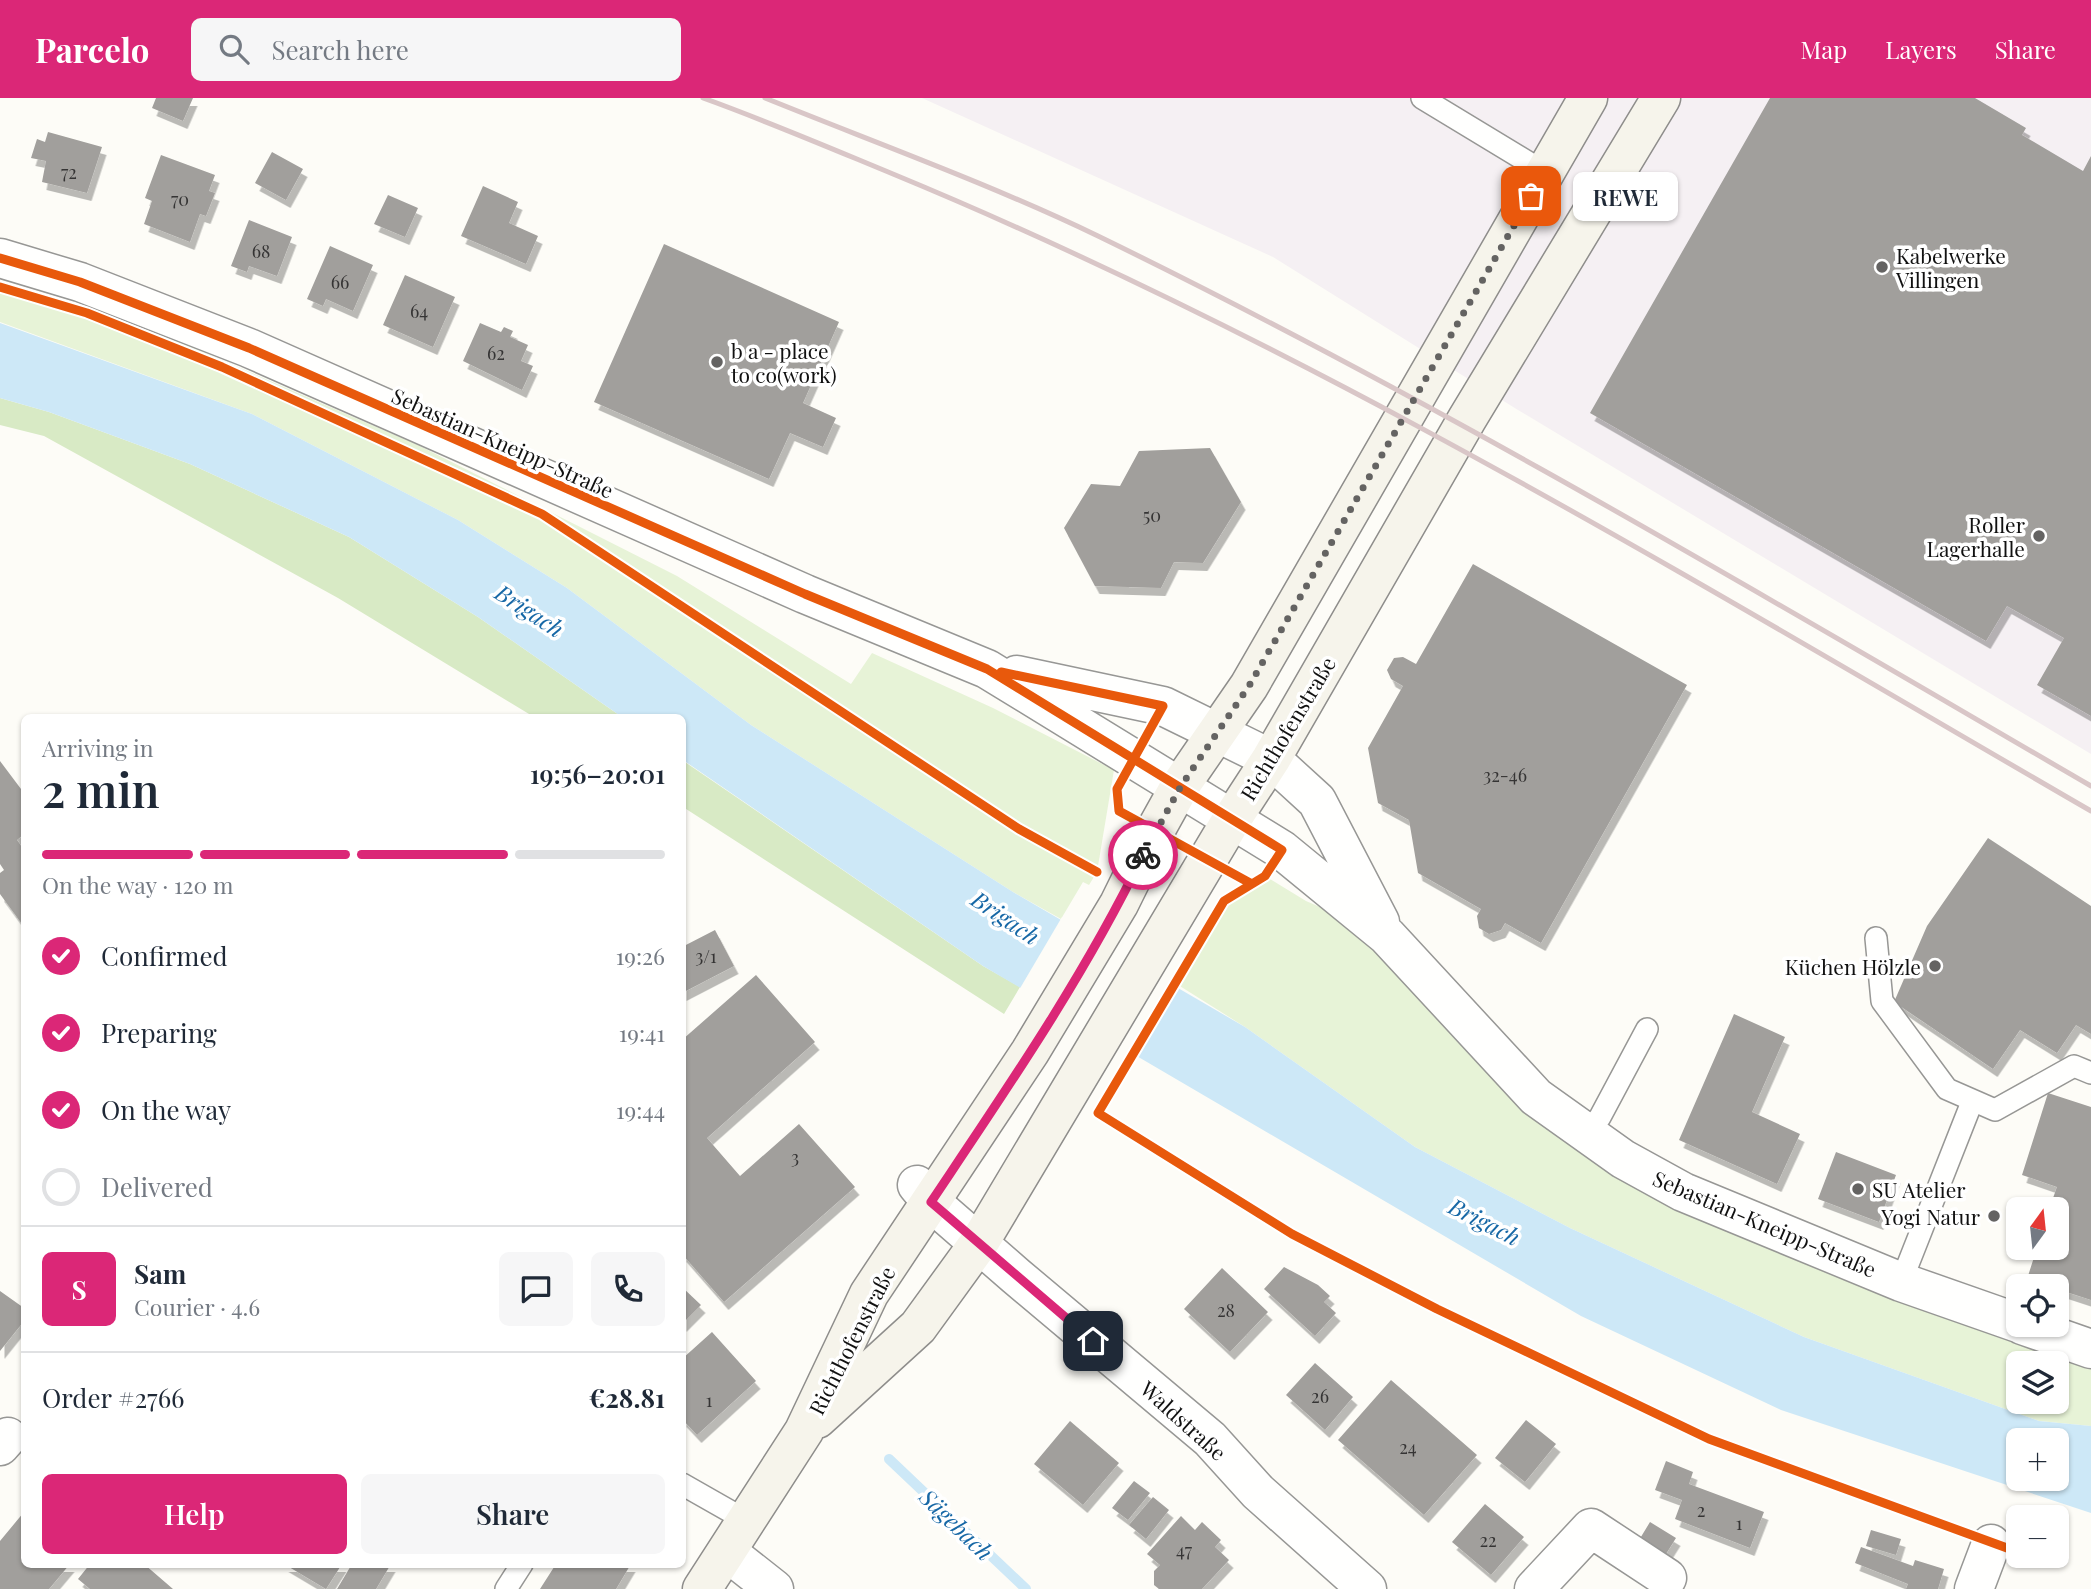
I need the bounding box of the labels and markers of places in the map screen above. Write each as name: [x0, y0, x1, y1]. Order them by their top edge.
pin: [1501, 166, 1561, 226]
callout: REWE: [1573, 172, 1678, 220]
place label: Kabelwerke Villingen: [1895, 241, 2006, 293]
marker: Kabelwerke Villingen: [1874, 259, 1890, 275]
place label: b a - place to co(work): [731, 336, 837, 388]
marker: b a - place to co(work): [709, 354, 725, 370]
place label: Roller Lagerhalle: [1927, 510, 2026, 562]
marker: Roller Lagerhalle: [2031, 528, 2047, 544]
place label: Küchen Hölzle: [1785, 952, 1921, 980]
marker: Küchen Hölzle: [1927, 958, 1943, 974]
place label: SU Atelier: [1872, 1175, 1966, 1203]
marker: SU Atelier: [1850, 1181, 1866, 1197]
place label: Yogi Natur: [1880, 1202, 1981, 1230]
marker: Yogi Natur: [1986, 1208, 2002, 1224]
pin: [1063, 1311, 1123, 1371]

